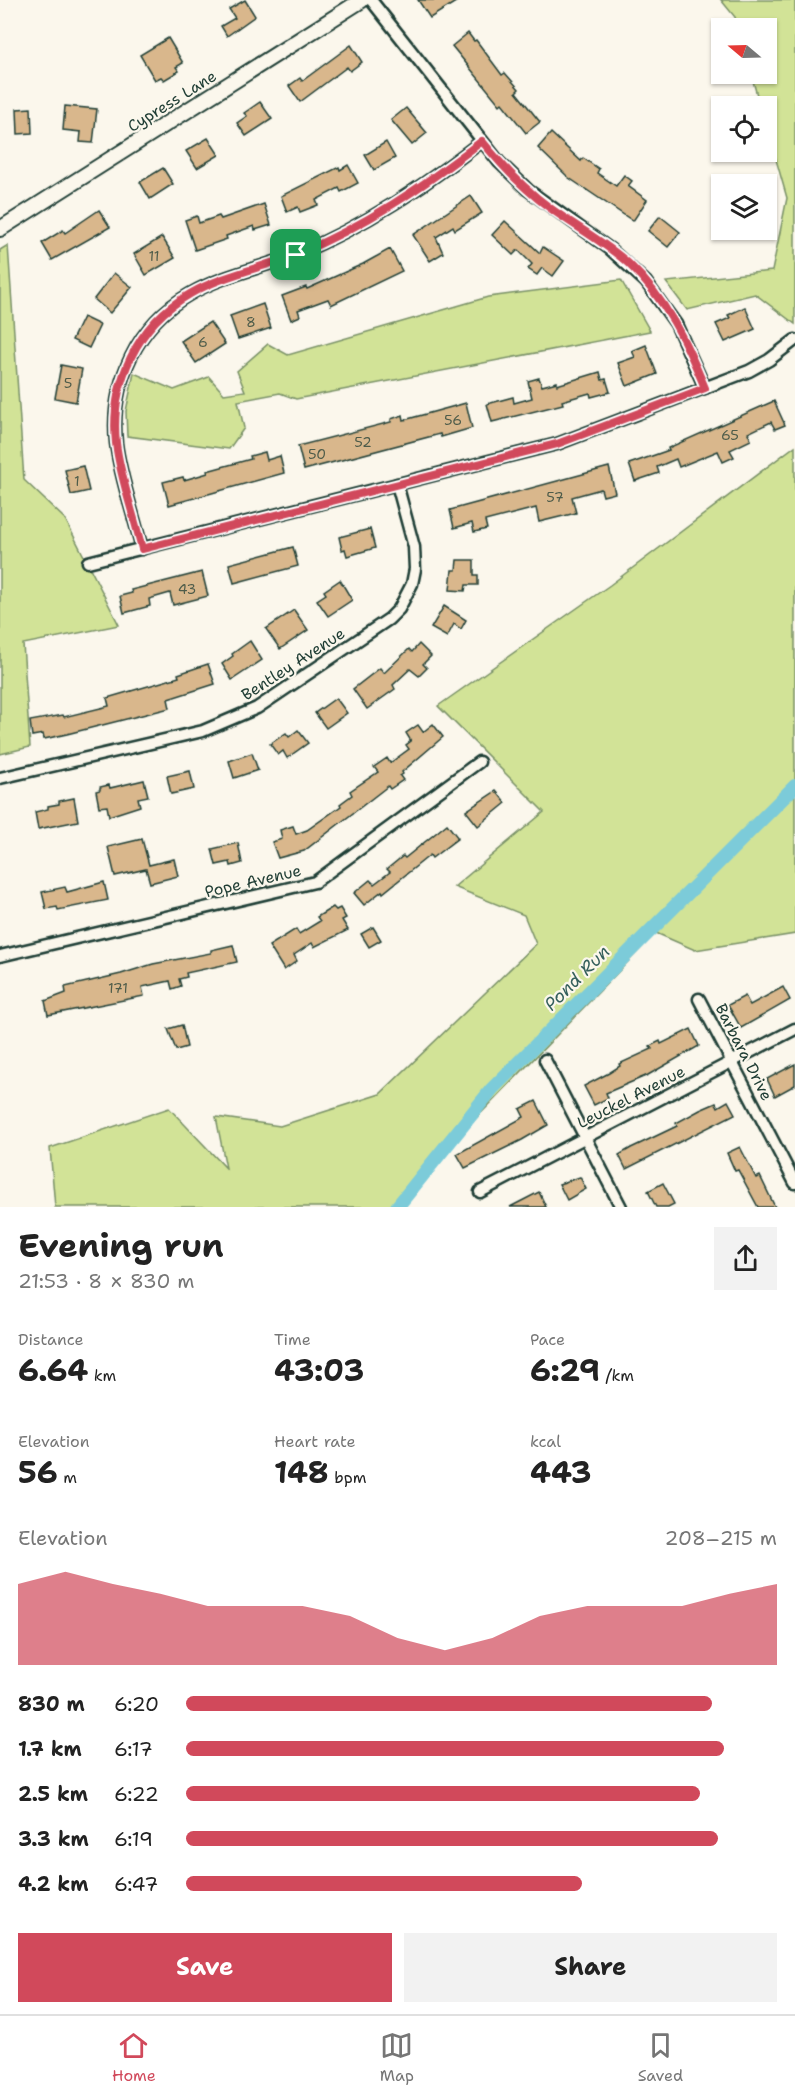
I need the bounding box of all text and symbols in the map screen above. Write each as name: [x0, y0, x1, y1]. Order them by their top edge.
north arrow: [711, 18, 777, 84]
map controls: [711, 18, 777, 240]
street label: Cypress Lane: [124, 65, 220, 137]
button: locate: [711, 96, 777, 162]
button: layers: [711, 174, 777, 240]
pin: [270, 229, 321, 280]
icon: arrive: [279, 238, 312, 271]
house number: 11: [148, 247, 160, 265]
house number: 8: [246, 313, 256, 331]
house number: 6: [198, 333, 208, 351]
house number: 5: [64, 374, 72, 392]
house number: 56: [444, 411, 462, 429]
house number: 65: [721, 426, 739, 444]
house number: 52: [354, 433, 372, 451]
house number: 50: [308, 445, 326, 463]
house number: 1: [74, 472, 80, 490]
house number: 57: [546, 488, 564, 506]
house number: 43: [178, 580, 196, 598]
street label: Bentley Avenue: [237, 623, 349, 705]
street label: Pope Avenue: [203, 860, 303, 902]
water label: Pond Run: [539, 940, 615, 1016]
house number: 171: [108, 979, 128, 997]
street label: Barbara Drive: [711, 1000, 777, 1104]
street label: Leuckel Avenue: [573, 1061, 689, 1133]
text: Evening run: [18, 1223, 224, 1268]
button: share: [714, 1227, 777, 1290]
text: 21:53 · 8 × 830 m: [18, 1268, 195, 1294]
text: Distance: [18, 1329, 84, 1350]
text: Time: [274, 1329, 311, 1350]
text: Pace: [530, 1329, 565, 1350]
text: 6.64: [18, 1350, 88, 1391]
text: 43:03: [274, 1350, 364, 1391]
text: 6:29: [530, 1350, 600, 1391]
text: km: [88, 1365, 116, 1386]
text: /km: [600, 1365, 634, 1386]
text: Elevation: [18, 1431, 90, 1452]
text: Heart rate: [274, 1431, 356, 1452]
text: kcal: [530, 1431, 561, 1452]
text: 56: [18, 1452, 58, 1493]
text: 148: [274, 1452, 329, 1493]
text: 443: [530, 1452, 591, 1493]
text: m: [58, 1467, 77, 1488]
text: bpm: [329, 1467, 367, 1488]
text: Elevation: [18, 1525, 108, 1551]
text: 208–215 m: [665, 1525, 777, 1551]
text: 830 m: [18, 1691, 85, 1717]
text: 6:20: [114, 1691, 159, 1717]
text: 1.7 km: [18, 1736, 82, 1762]
text: 6:17: [114, 1736, 153, 1762]
text: 2.5 km: [18, 1781, 88, 1807]
text: 6:22: [114, 1781, 159, 1807]
text: 3.3 km: [18, 1826, 89, 1852]
text: 6:19: [114, 1826, 153, 1852]
text: 4.2 km: [18, 1871, 88, 1897]
text: 6:47: [114, 1871, 158, 1897]
button: Save: [18, 1933, 392, 2002]
button: Share: [404, 1933, 777, 2002]
tab: Home: [112, 2029, 156, 2086]
tab: Map: [380, 2029, 414, 2086]
tab: Saved: [638, 2029, 683, 2086]

